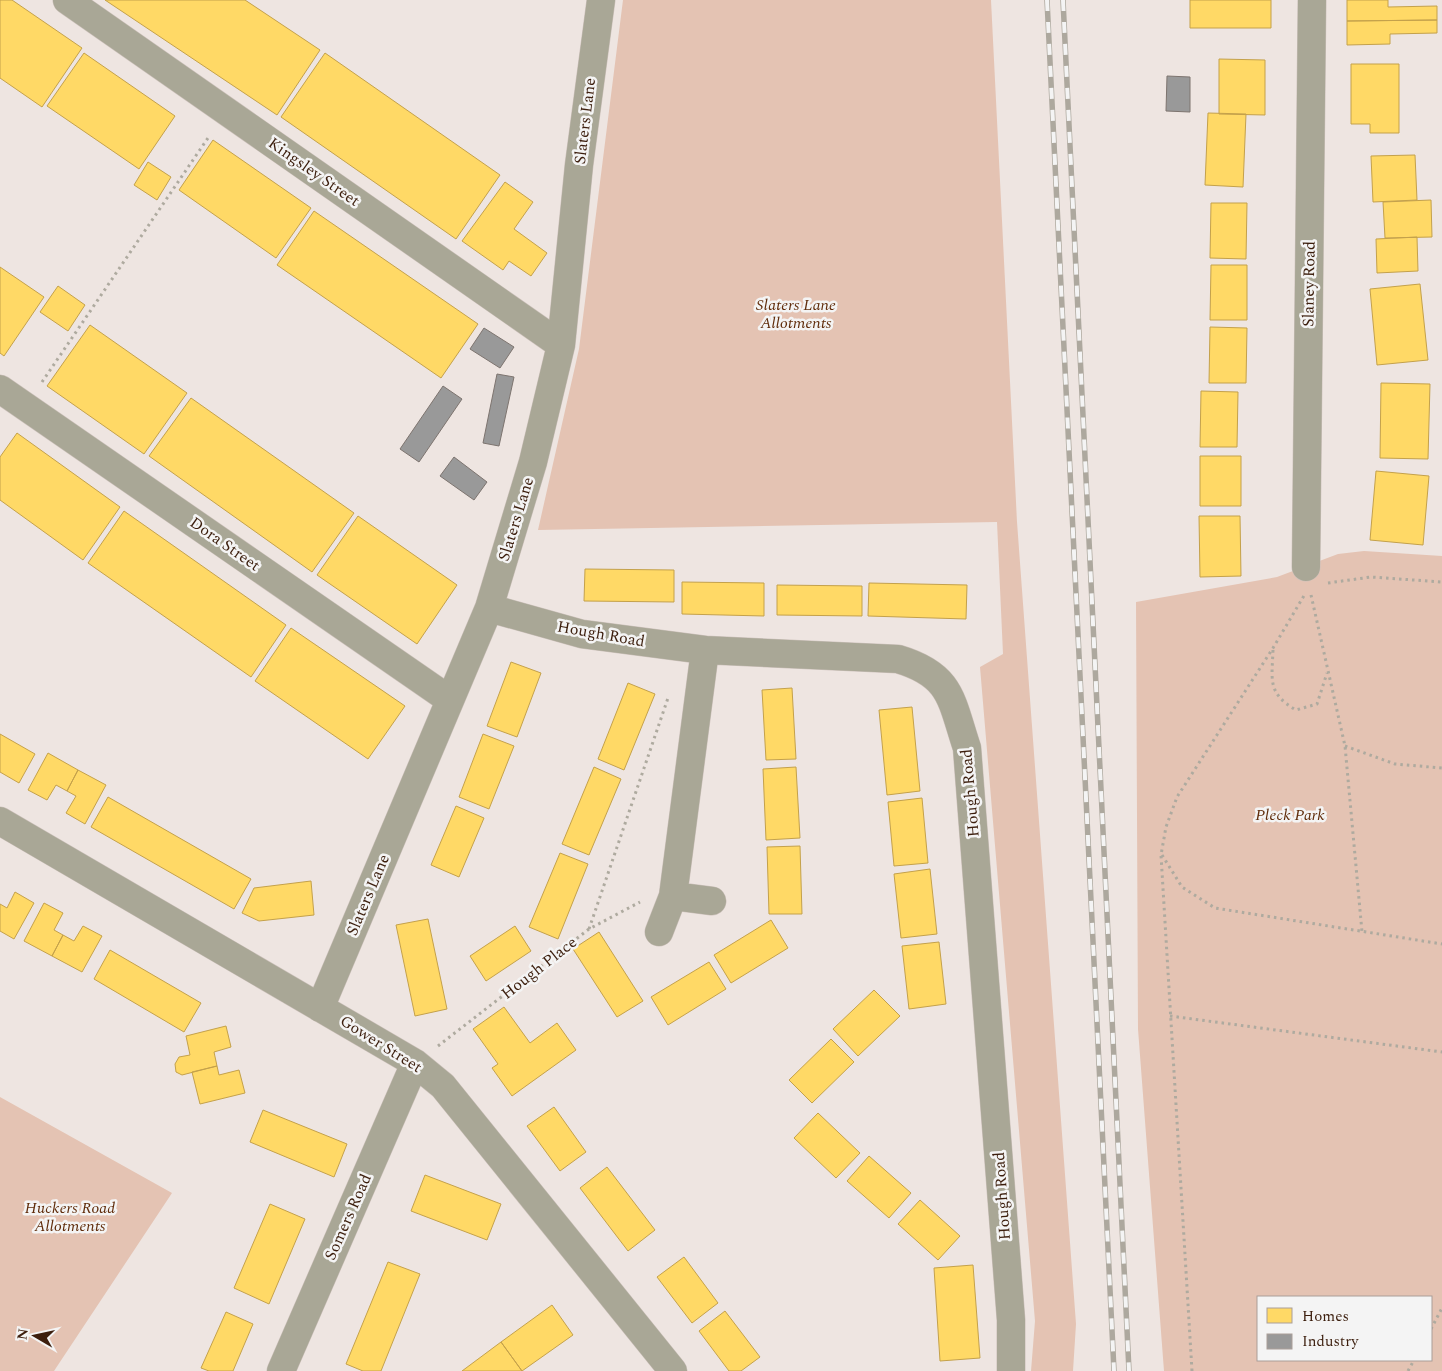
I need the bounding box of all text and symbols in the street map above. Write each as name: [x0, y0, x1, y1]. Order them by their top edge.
street label: Slaters Lane: [568, 77, 602, 165]
street label: Kingsley Street: [263, 131, 365, 213]
street label: Slaney Road: [1296, 241, 1322, 327]
park label: Slaters Lane Allotments: [756, 293, 836, 335]
street label: Slaters Lane: [492, 474, 540, 564]
street label: Dora Street: [185, 511, 265, 577]
street label: Hough Road: [555, 614, 647, 654]
street label: Hough Road: [954, 748, 986, 838]
park label: Pleck Park: [1255, 803, 1325, 827]
street label: Slaters Lane: [340, 850, 396, 940]
street label: Hough Place: [496, 931, 582, 1005]
street label: Gower Street: [335, 1009, 427, 1079]
street label: Hough Road: [987, 1151, 1017, 1241]
street label: Somers Road: [318, 1170, 378, 1264]
park label: Huckers Road Allotments: [25, 1196, 115, 1238]
legend: [1257, 1296, 1432, 1361]
text: Homes: [1302, 1305, 1349, 1328]
north arrow: [10, 1311, 60, 1361]
text: N: [11, 1327, 34, 1341]
text: Industry: [1302, 1330, 1359, 1353]

